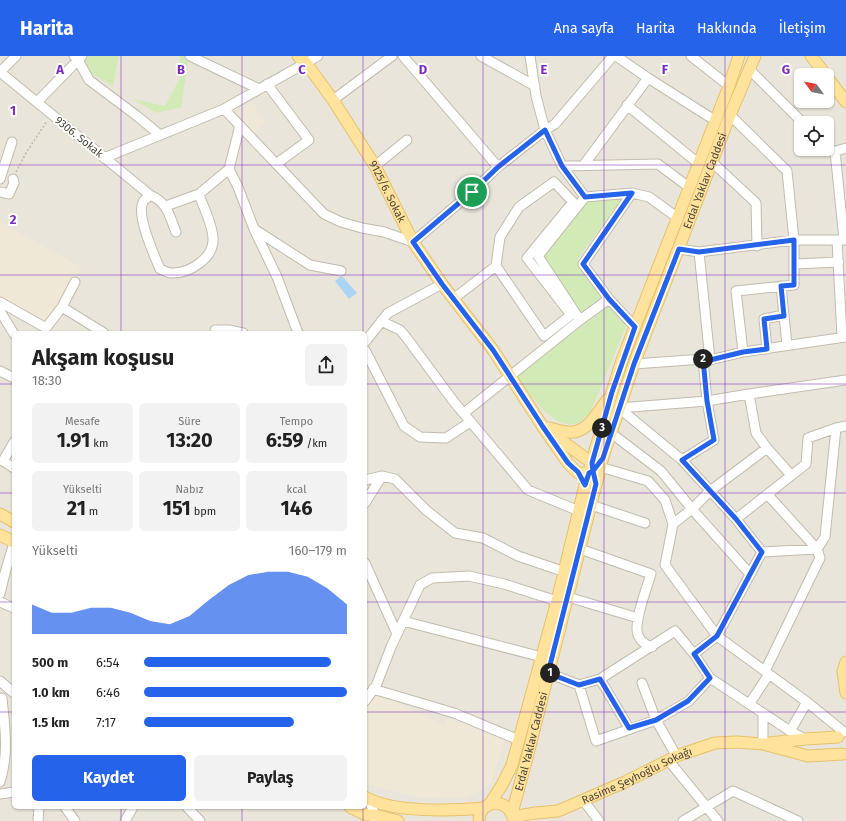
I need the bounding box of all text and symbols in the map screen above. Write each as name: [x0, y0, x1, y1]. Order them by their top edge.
text: Harita: [20, 17, 74, 40]
text: Ana sayfa: [554, 20, 614, 37]
text: Harita: [636, 20, 675, 37]
text: Hakkında: [697, 20, 757, 37]
text: İletişim: [779, 20, 826, 37]
text: A: [55, 62, 64, 77]
text: B: [177, 62, 185, 77]
text: C: [298, 62, 306, 77]
text: D: [419, 62, 428, 77]
text: E: [541, 62, 548, 77]
text: F: [662, 62, 669, 77]
text: G: [782, 62, 790, 77]
north arrow: [794, 68, 834, 108]
map controls: [794, 68, 834, 156]
text: 1: [10, 103, 16, 118]
street label: 9306. Sokak: [52, 114, 106, 161]
button: locate: [794, 116, 834, 156]
street label: Erdal Yaklav Caddesi: [680, 131, 729, 231]
street label: 9125/6. Sokak: [367, 158, 409, 225]
pin: [455, 175, 489, 209]
icon: arrive: [461, 181, 483, 203]
text: 2: [10, 212, 17, 227]
text: Akşam koşusu: [32, 344, 174, 371]
button: share: [305, 344, 347, 386]
pin: 2: [693, 349, 713, 369]
text: 2: [700, 352, 706, 365]
text: 18:30: [32, 373, 62, 388]
text: Mesafe: [65, 415, 100, 428]
text: Süre: [178, 415, 201, 428]
text: Tempo: [280, 415, 313, 428]
pin: 3: [592, 418, 612, 438]
text: 3: [599, 421, 605, 434]
text: 1.91: [57, 428, 90, 452]
text: 13:20: [166, 428, 213, 452]
text: 6:59: [266, 428, 304, 452]
text: km: [90, 437, 108, 450]
text: /km: [304, 437, 327, 450]
text: Yükselti: [63, 483, 102, 496]
text: Nabız: [176, 483, 203, 496]
text: kcal: [287, 483, 306, 496]
text: 21: [67, 496, 86, 520]
text: 151: [163, 496, 191, 520]
text: 146: [281, 496, 312, 520]
text: m: [86, 505, 98, 518]
text: bpm: [191, 505, 216, 518]
text: Yükselti: [32, 543, 78, 558]
text: 160–179 m: [289, 543, 347, 558]
text: 500 m: [32, 655, 68, 670]
text: 6:54: [96, 655, 120, 670]
pin: 1: [540, 663, 560, 683]
text: 1: [547, 666, 553, 679]
text: 1.0 km: [32, 685, 70, 700]
text: 6:46: [96, 685, 120, 700]
street label: Erdal Yaklav Caddesi: [512, 691, 550, 792]
text: 1.5 km: [32, 715, 70, 730]
text: 7:17: [96, 715, 116, 730]
street label: Rasime Şeyhoğlu Sokağı: [580, 745, 694, 806]
button: Kaydet: [32, 755, 186, 801]
button: Paylaş: [194, 755, 347, 801]

